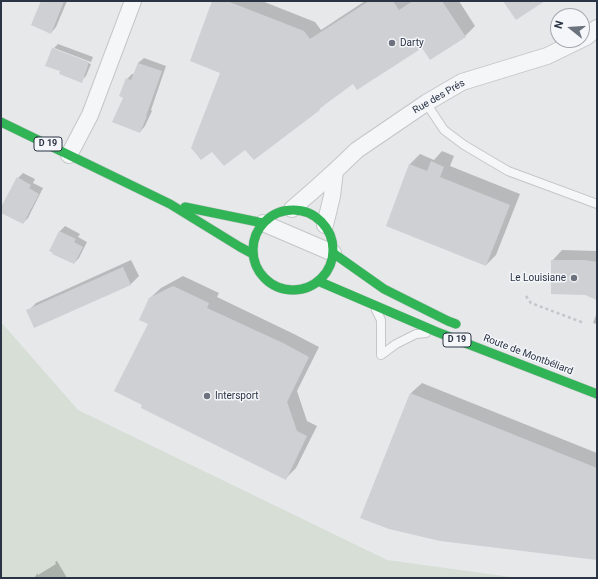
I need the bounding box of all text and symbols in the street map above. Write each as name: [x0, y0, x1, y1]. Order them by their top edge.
north arrow: [550, 8, 590, 48]
text: N: [552, 19, 566, 30]
place label: Darty: [400, 37, 424, 49]
marker: Darty: [387, 38, 397, 48]
street label: Rue des Prés: [411, 77, 467, 117]
road number: D 19: [34, 137, 62, 151]
place label: Le Louisiane: [510, 272, 566, 284]
marker: Le Louisiane: [569, 273, 579, 283]
street label: Route de Montbéliard: [481, 332, 575, 378]
road number: D 19: [443, 333, 471, 347]
place label: Intersport: [215, 390, 259, 402]
marker: Intersport: [202, 391, 212, 401]

